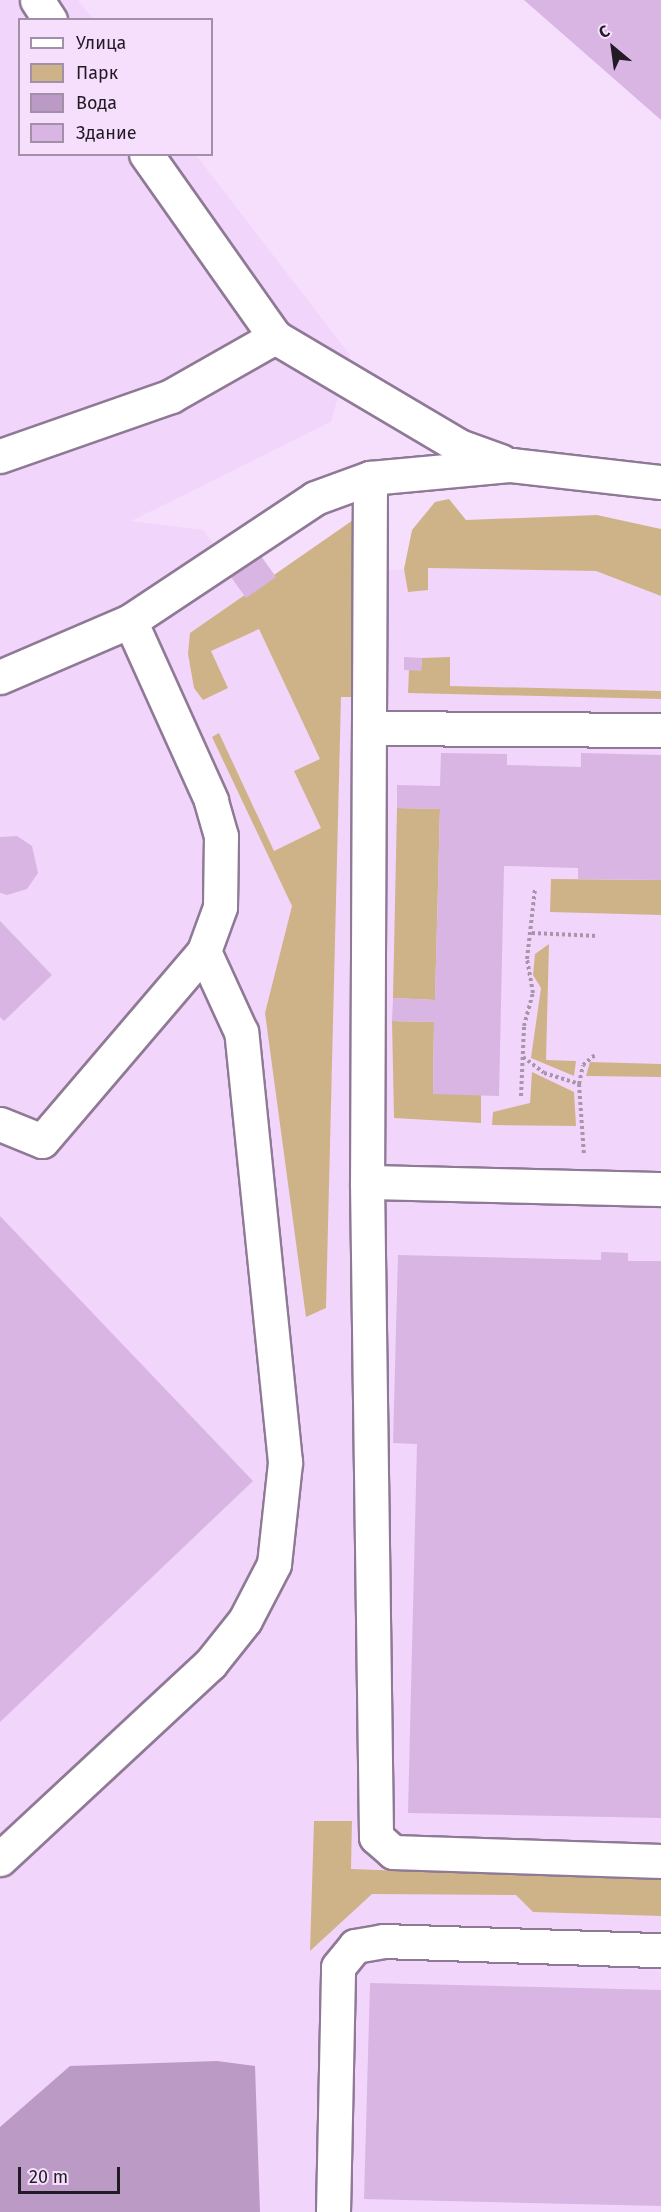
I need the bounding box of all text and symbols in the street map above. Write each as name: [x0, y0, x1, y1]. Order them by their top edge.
legend: [18, 18, 213, 156]
north arrow: [583, 18, 643, 78]
text: С: [595, 21, 613, 42]
text: Улица: [76, 32, 126, 54]
text: Парк: [76, 62, 118, 84]
text: Вода: [76, 92, 117, 114]
text: Здание: [76, 122, 137, 144]
scale bar: [21, 2155, 123, 2193]
text: 20 m: [29, 2166, 68, 2188]

